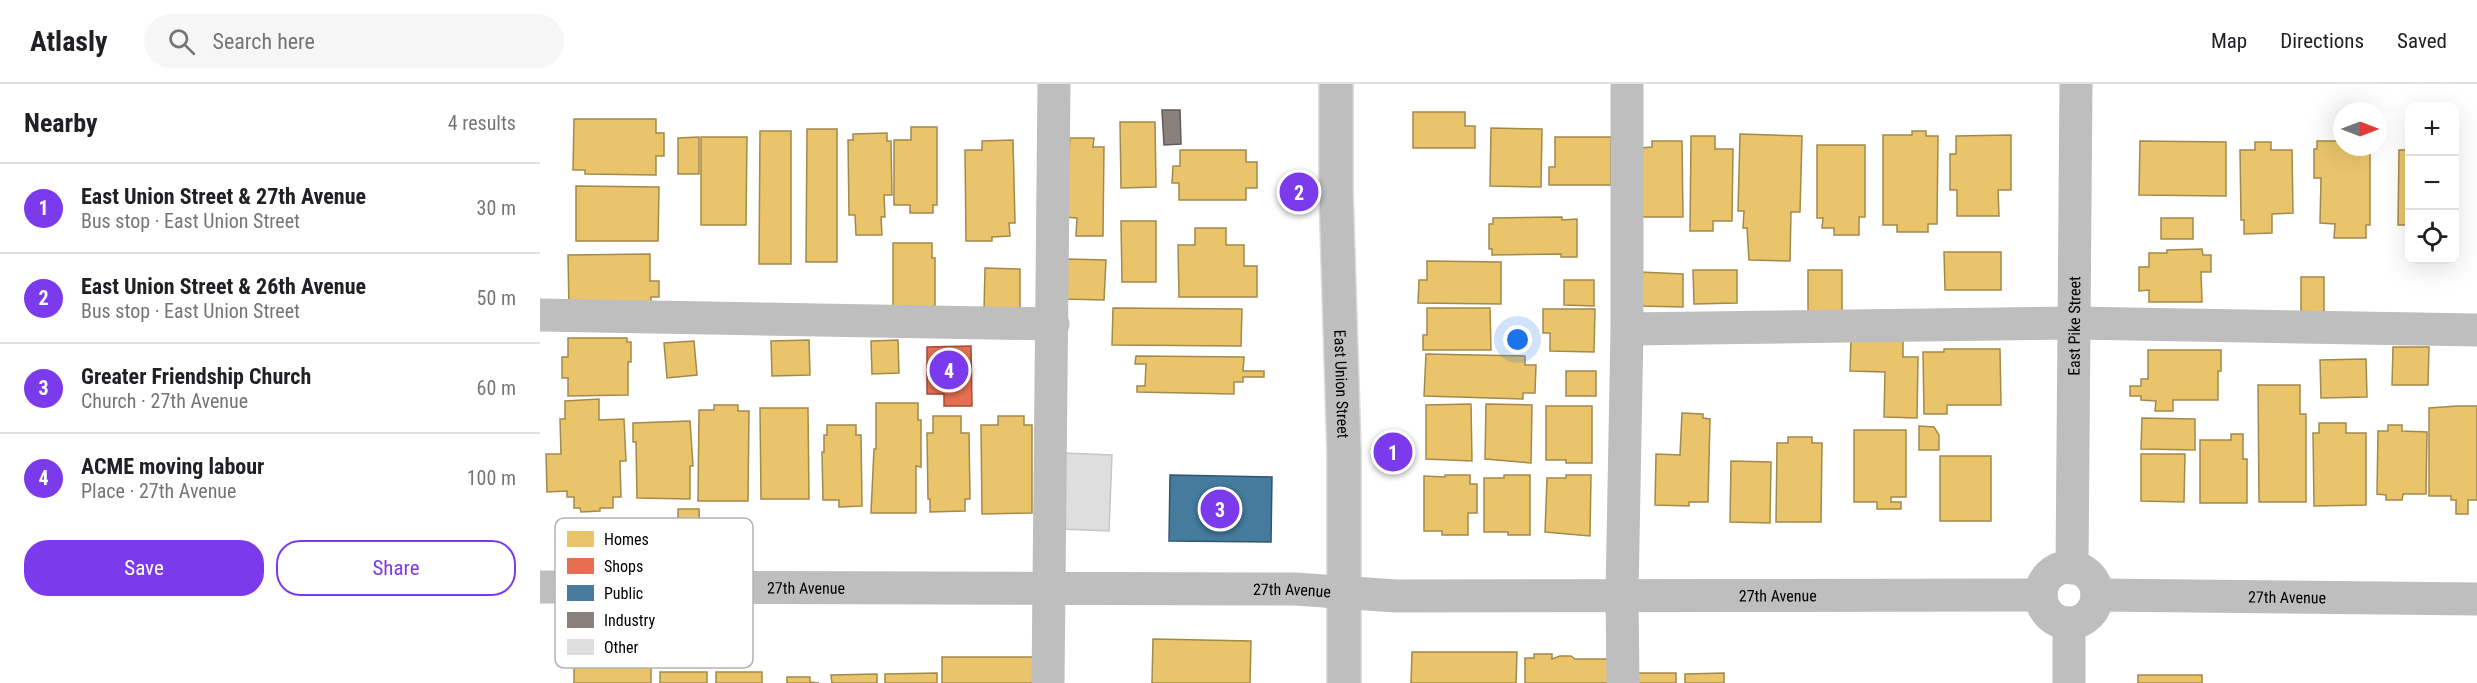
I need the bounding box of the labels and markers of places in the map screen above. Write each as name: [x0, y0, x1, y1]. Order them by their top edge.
pin: 2: [1280, 170, 1318, 214]
pin: 4: [930, 348, 968, 392]
pin: 1: [1374, 430, 1412, 475]
pin: 3: [1200, 486, 1240, 532]

